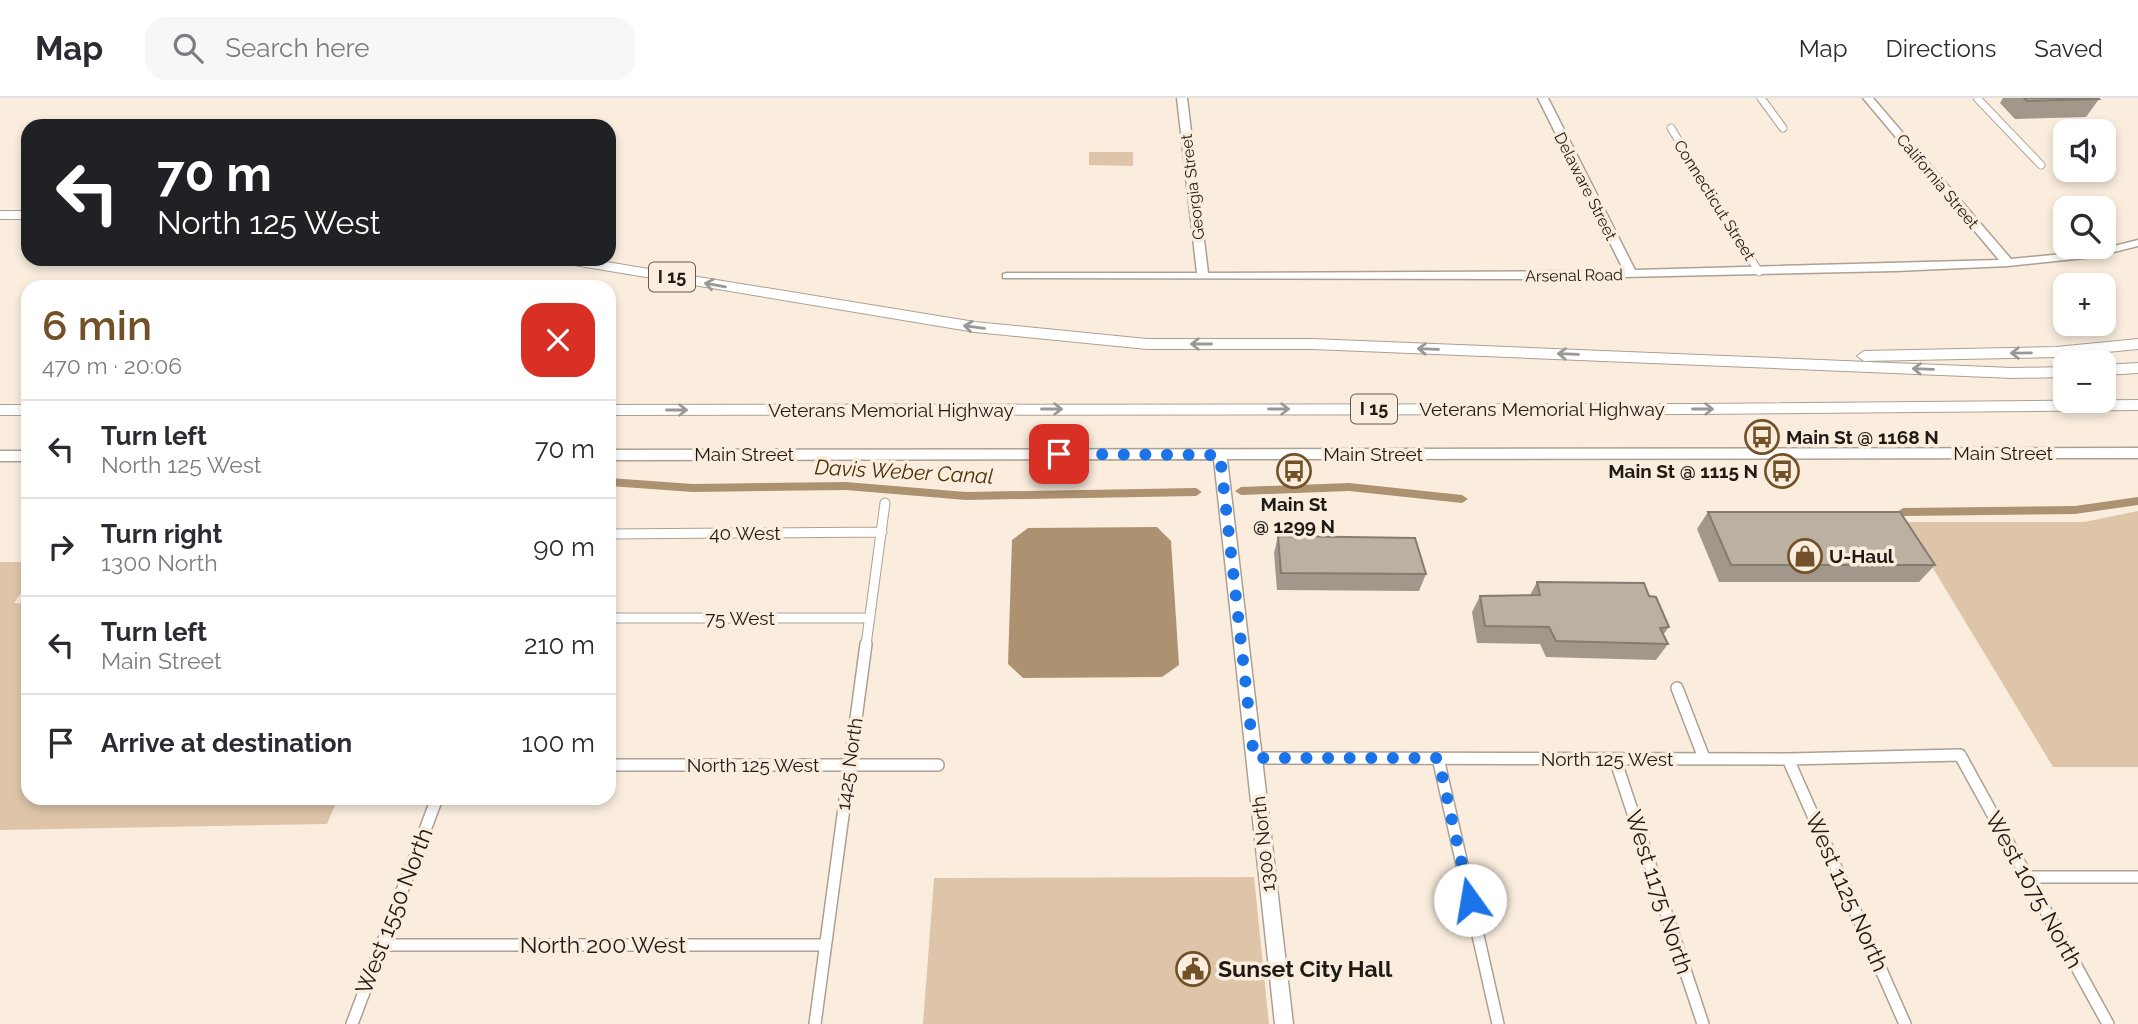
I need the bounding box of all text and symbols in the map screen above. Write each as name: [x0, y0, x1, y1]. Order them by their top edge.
search box: [145, 17, 635, 80]
text: Map: [35, 29, 103, 68]
icon: search: [169, 29, 207, 67]
text: Search here: [225, 33, 370, 63]
text: Map: [1799, 34, 1848, 63]
text: Directions: [1886, 34, 1996, 63]
text: Saved: [2034, 34, 2103, 63]
map controls: [2053, 119, 2116, 413]
button: sound: [2053, 119, 2116, 182]
street label: Delaware Street: [1550, 129, 1621, 244]
street label: California Street: [1893, 130, 1983, 233]
street label: Georgia Street: [1177, 132, 1208, 241]
street label: Connecticut Street: [1670, 137, 1760, 264]
text: 70 m: [157, 145, 272, 202]
icon: left: [42, 147, 133, 238]
button: search: [2053, 196, 2116, 259]
text: North 125 West: [157, 204, 380, 241]
road number: I 15: [649, 262, 695, 292]
street label: Arsenal Road: [1525, 265, 1623, 286]
button: +: [2053, 273, 2116, 336]
one-way arrow: [704, 278, 726, 291]
text: 6 min: [42, 301, 152, 350]
button: close: [521, 303, 595, 377]
one-way arrow: [963, 320, 986, 333]
one-way arrow: [1189, 337, 1212, 351]
one-way arrow: [1417, 342, 1440, 355]
one-way arrow: [2010, 346, 2033, 360]
one-way arrow: [1557, 347, 1580, 360]
button: −: [2053, 350, 2116, 413]
text: 470 m · 20:06: [42, 352, 182, 379]
one-way arrow: [1912, 363, 1935, 376]
road number: I 15: [1351, 394, 1397, 424]
street label: Veterans Memorial Highway: [1419, 398, 1665, 420]
street label: Veterans Memorial Highway: [768, 399, 1014, 421]
one-way arrow: [1040, 402, 1063, 416]
one-way arrow: [1267, 402, 1290, 416]
one-way arrow: [1691, 402, 1714, 416]
one-way arrow: [665, 403, 688, 417]
bus stop icon: Main St @ 1168 N: [1743, 418, 1781, 456]
text: Turn left: [101, 421, 207, 451]
pin: [1029, 424, 1089, 484]
place label: Main St @ 1168 N: [1786, 426, 1939, 448]
icon: left: [42, 430, 80, 468]
text: 70 m: [535, 434, 595, 464]
icon: arrive: [1040, 435, 1078, 473]
street label: Main Street: [1953, 442, 2053, 464]
street label: Main Street: [694, 443, 794, 465]
street label: Main Street: [1323, 443, 1423, 465]
text: North 125 West: [101, 451, 262, 478]
bus stop icon: Main St @ 1299 N: [1275, 452, 1313, 490]
bus stop icon: Main St @ 1115 N: [1763, 452, 1801, 490]
water label: Davis Weber Canal: [814, 454, 994, 489]
place label: Main St @ 1115 N: [1608, 460, 1758, 482]
place label: Main St @ 1299 N: [1253, 493, 1335, 537]
text: Turn right: [101, 519, 222, 549]
street label: 40 West: [709, 522, 781, 544]
icon: right: [42, 528, 80, 566]
text: 90 m: [533, 532, 595, 562]
shop icon: U-Haul: [1786, 537, 1824, 575]
place label: U-Haul: [1829, 545, 1895, 567]
text: 1300 North: [101, 549, 218, 576]
street label: 75 West: [705, 607, 775, 629]
text: Turn left: [101, 617, 207, 647]
icon: left: [42, 626, 80, 664]
text: 210 m: [524, 630, 595, 660]
text: Main Street: [101, 647, 222, 674]
street label: 1425 North: [832, 716, 866, 812]
icon: arrive: [42, 724, 80, 762]
text: Arrive at destination: [101, 728, 352, 758]
text: 100 m: [522, 728, 595, 758]
street label: North 125 West: [1541, 748, 1674, 770]
street label: North 125 West: [687, 754, 820, 776]
street label: 1300 North: [1247, 795, 1279, 893]
street label: West 1175 North: [1620, 806, 1699, 977]
street label: West 1075 North: [1980, 807, 2089, 973]
street label: West 1125 North: [1800, 808, 1895, 975]
street label: West 1550 North: [349, 824, 438, 998]
position arrow: [1433, 863, 1507, 937]
street label: North 200 West: [520, 931, 686, 958]
public building icon: Sunset City Hall: [1174, 950, 1212, 988]
place label: Sunset City Hall: [1218, 955, 1393, 982]

